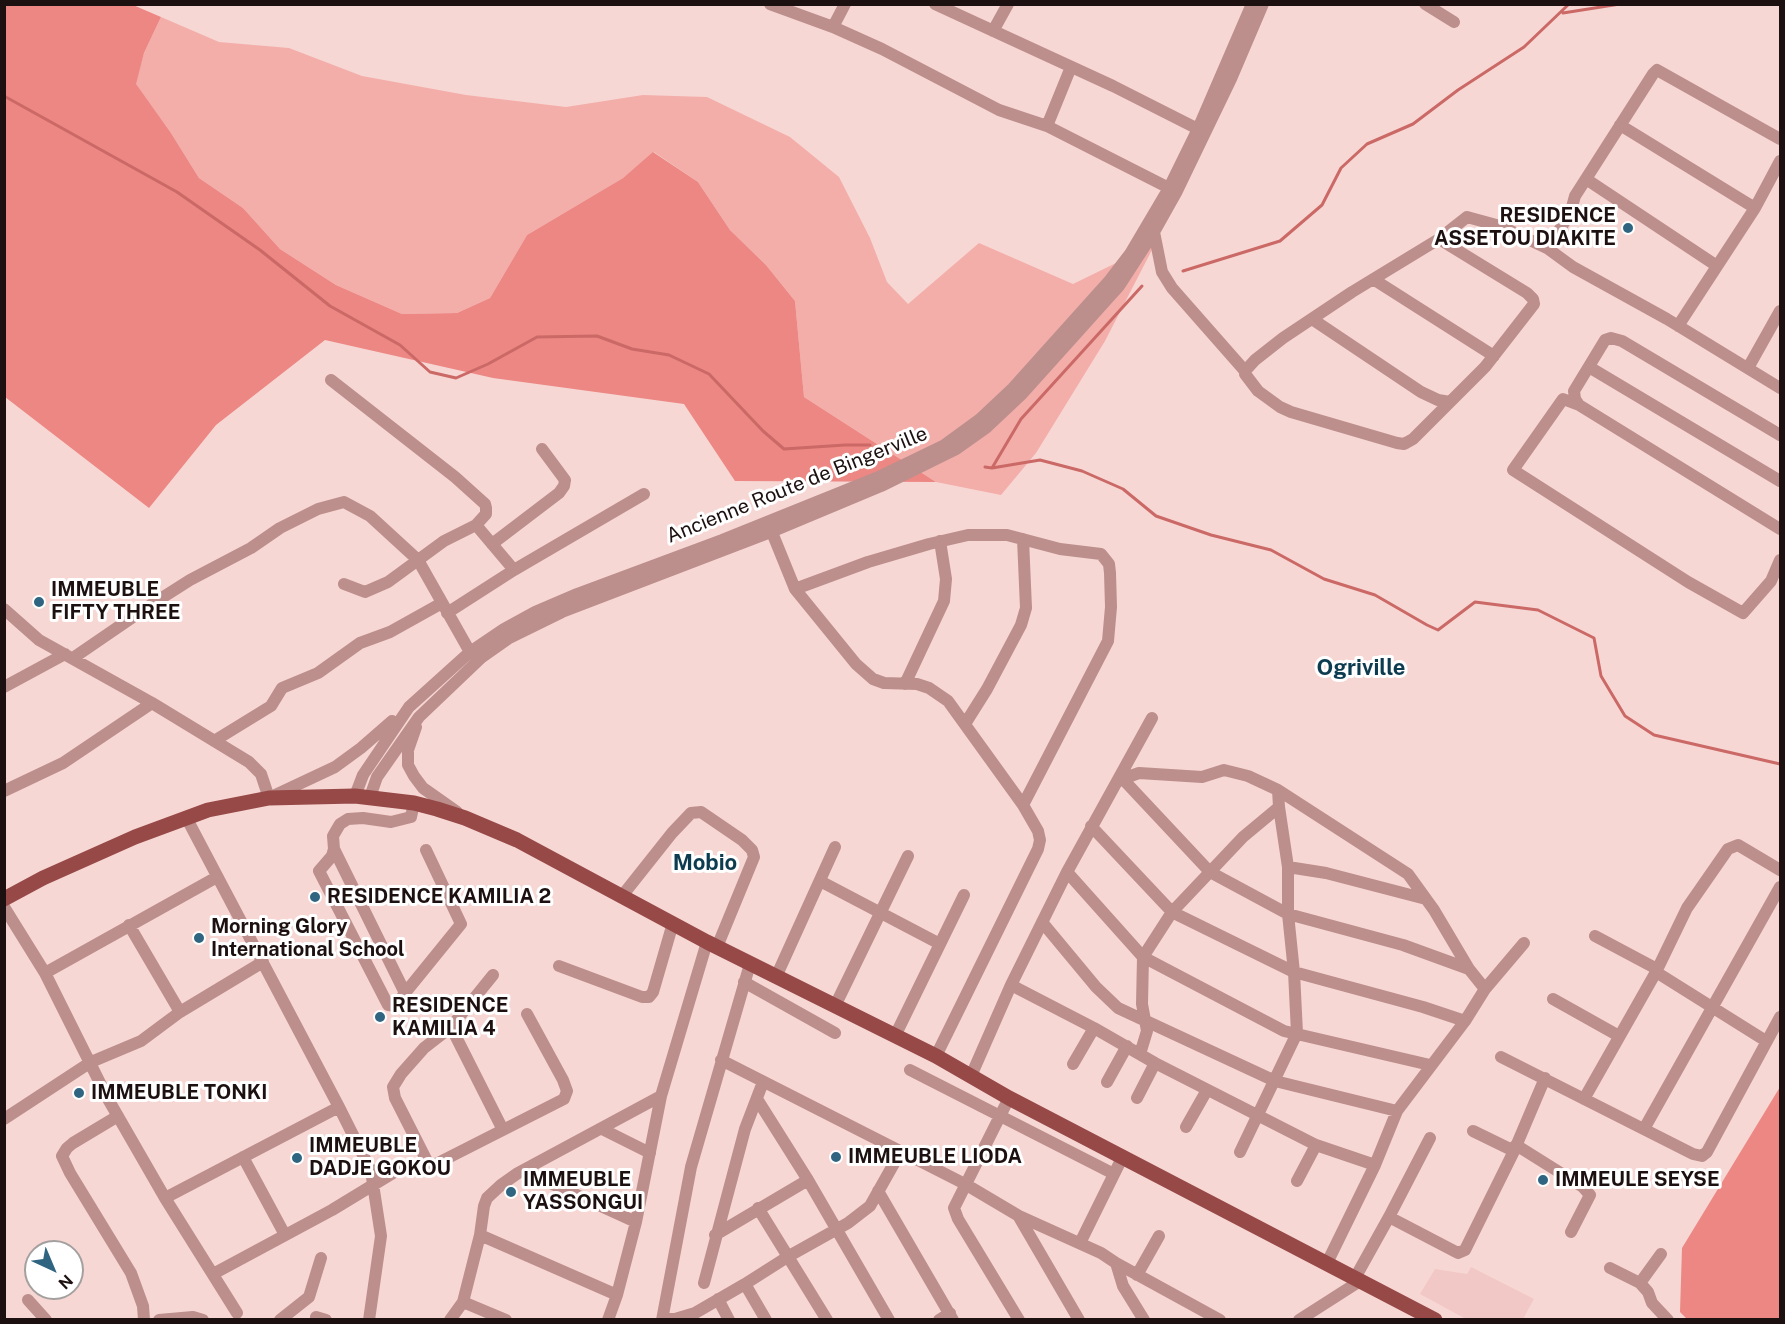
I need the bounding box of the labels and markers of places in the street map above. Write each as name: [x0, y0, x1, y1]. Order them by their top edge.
place label: RESIDENCE ASSETOU DIAKITE: [1434, 204, 1616, 251]
marker: RESIDENCE ASSETOU DIAKITE: [1621, 221, 1635, 235]
place label: IMMEUBLE FIFTY THREE: [51, 578, 180, 625]
marker: IMMEUBLE FIFTY THREE: [32, 595, 46, 609]
place label: RESIDENCE KAMILIA 2: [327, 885, 551, 909]
marker: RESIDENCE KAMILIA 2: [308, 890, 322, 904]
place label: Morning Glory International School: [211, 915, 405, 962]
marker: Morning Glory International School: [192, 931, 206, 945]
place label: RESIDENCE KAMILIA 4: [392, 994, 509, 1041]
marker: RESIDENCE KAMILIA 4: [373, 1010, 387, 1024]
place label: IMMEUBLE TONKI: [91, 1081, 267, 1105]
marker: IMMEUBLE TONKI: [72, 1086, 86, 1100]
place label: IMMEUBLE DADJE GOKOU: [309, 1134, 451, 1181]
place label: IMMEUBLE LIODA: [848, 1145, 1022, 1169]
marker: IMMEUBLE LIODA: [829, 1150, 843, 1164]
marker: IMMEUBLE DADJE GOKOU: [290, 1151, 304, 1165]
place label: IMMEUBLE YASSONGUI: [523, 1168, 643, 1215]
place label: IMMEULE SEYSE: [1555, 1168, 1720, 1192]
marker: IMMEULE SEYSE: [1536, 1173, 1550, 1187]
marker: IMMEUBLE YASSONGUI: [504, 1185, 518, 1199]

